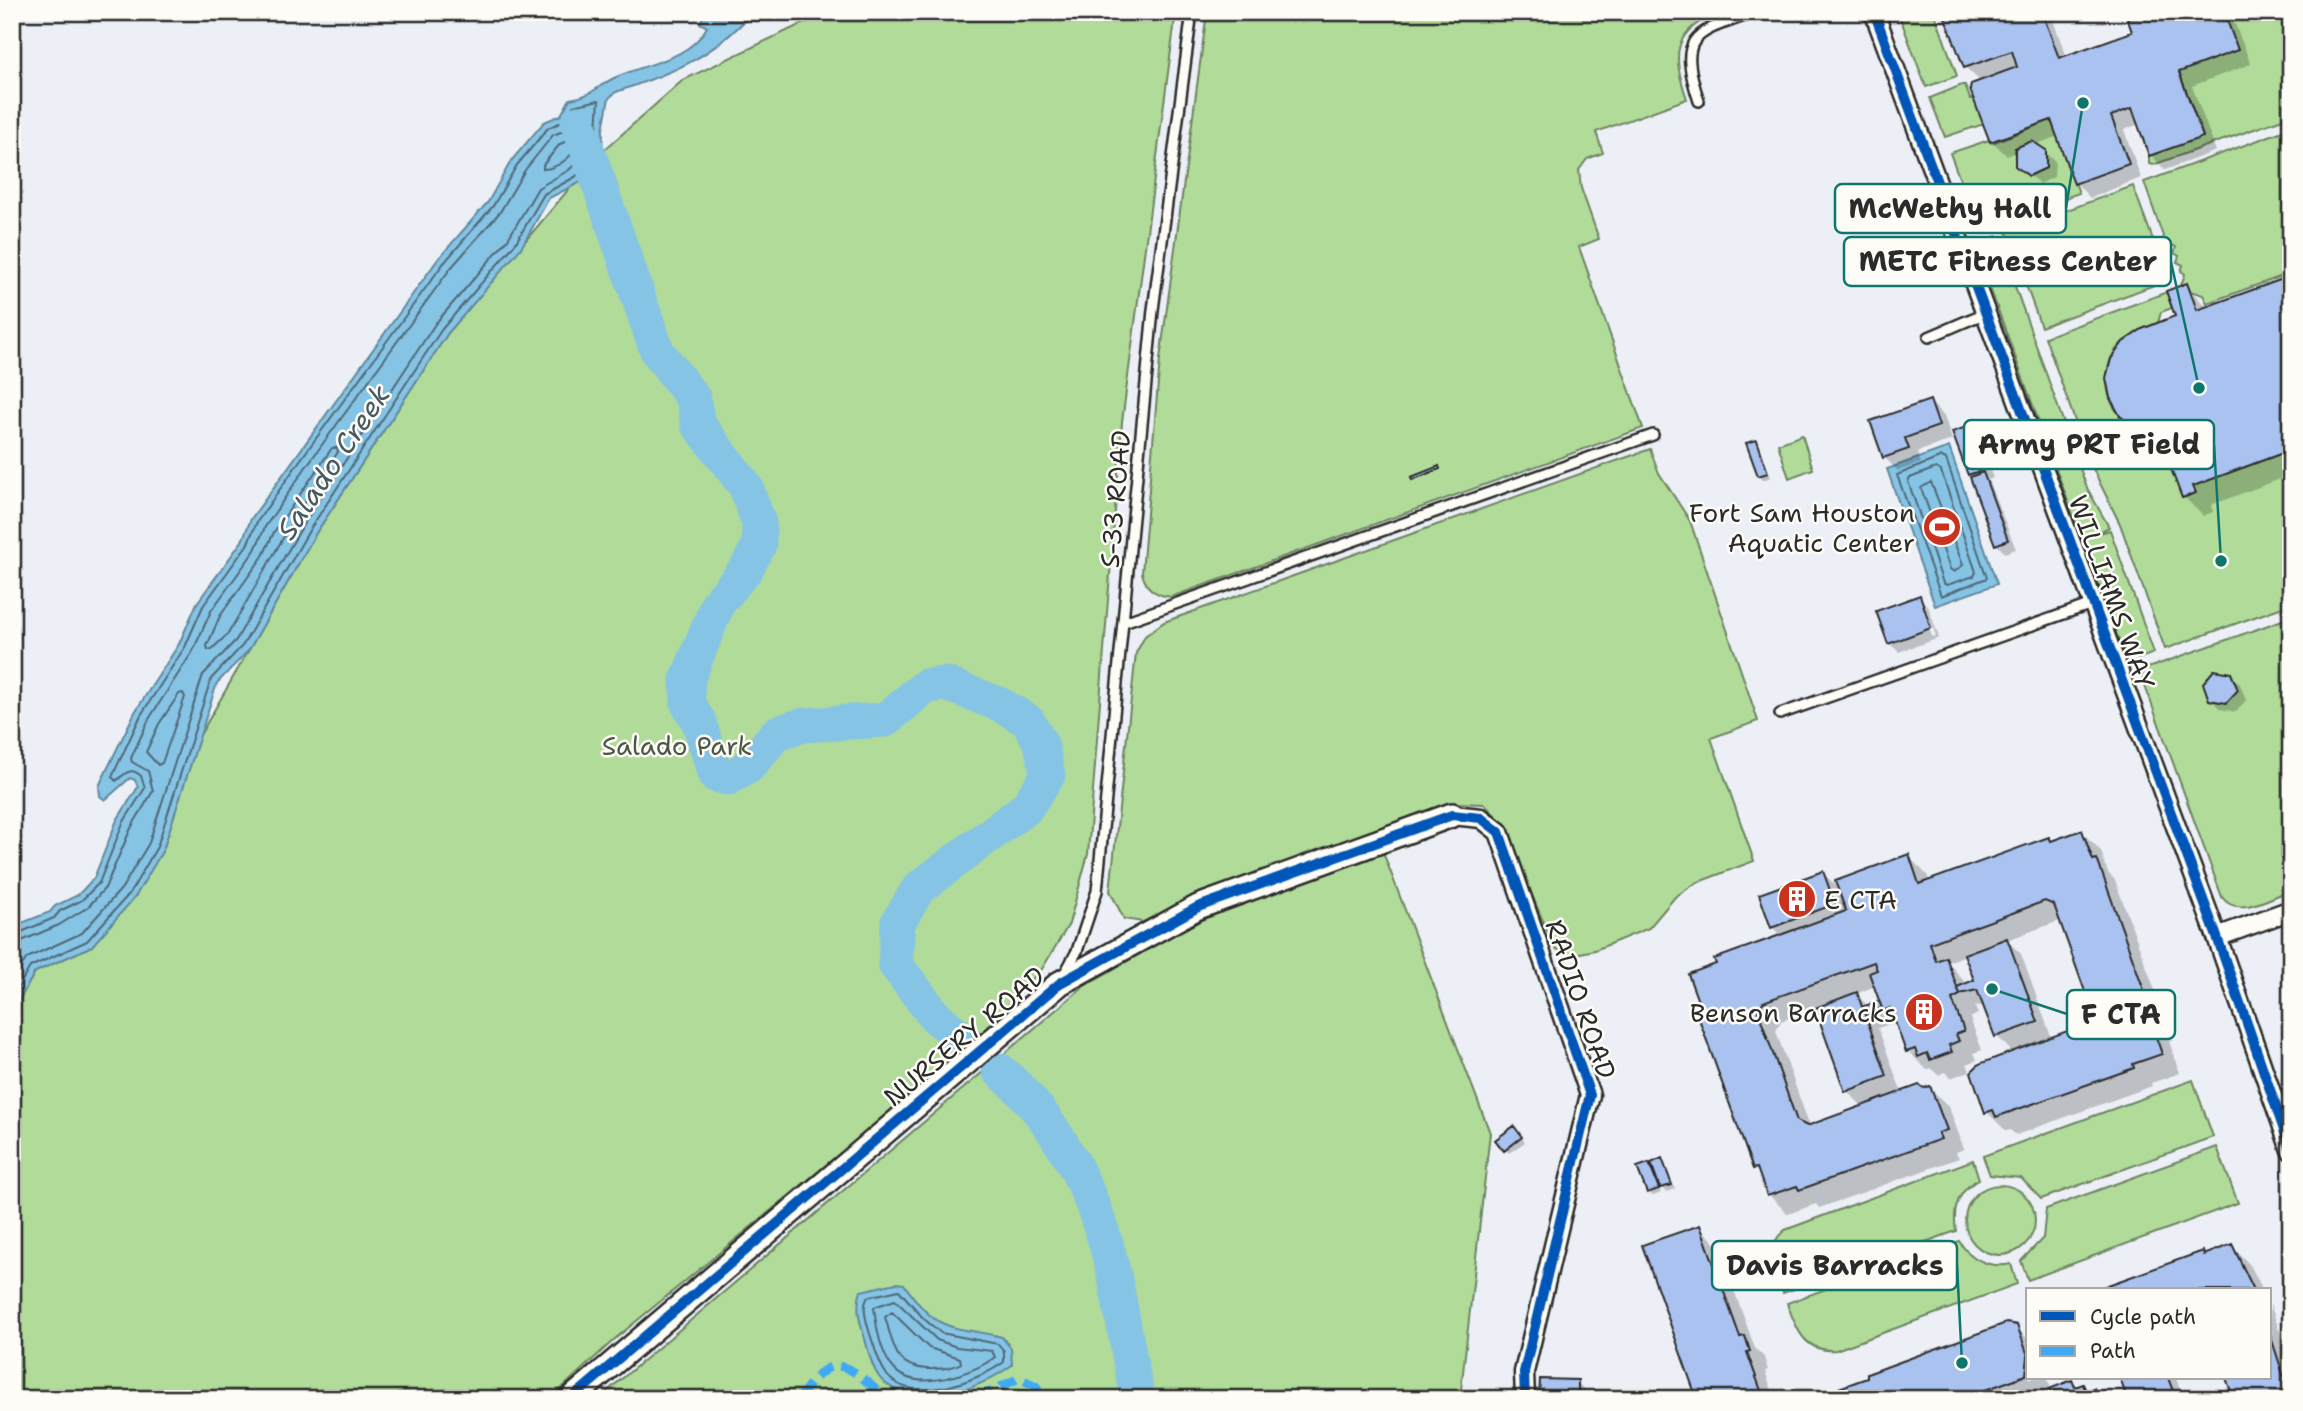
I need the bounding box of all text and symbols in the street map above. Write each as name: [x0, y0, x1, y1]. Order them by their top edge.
callout: McWethy Hall: [1835, 184, 2066, 233]
text: McWethy Hall: [1849, 189, 2052, 227]
callout: METC Fitness Center: [1844, 237, 2171, 286]
text: METC Fitness Center: [1859, 242, 2157, 280]
water label: Salado Creek: [267, 377, 399, 547]
callout: Army PRT Field: [1964, 420, 2214, 469]
text: Army PRT Field: [1978, 425, 2200, 463]
street label: S-33 ROAD: [1092, 429, 1138, 569]
street label: WILLIAMS WAY: [2061, 490, 2163, 694]
place label: Fort Sam Houston Aquatic Center: [1689, 495, 1915, 560]
sports icon: Fort Sam Houston Aquatic Center: [1921, 506, 1963, 548]
park label: Salado Park: [602, 728, 752, 763]
building icon: E CTA: [1776, 878, 1818, 920]
place label: E CTA: [1824, 882, 1897, 917]
street label: RADIO ROAD: [1537, 915, 1625, 1083]
street label: NURSERY ROAD: [876, 958, 1052, 1114]
callout: F CTA: [2067, 990, 2175, 1039]
building icon: Benson Barracks: [1903, 991, 1945, 1033]
place label: Benson Barracks: [1690, 995, 1897, 1030]
text: F CTA: [2081, 995, 2161, 1033]
callout: Davis Barracks: [1712, 1241, 1957, 1290]
text: Davis Barracks: [1726, 1246, 1944, 1284]
legend: [2026, 1288, 2272, 1380]
text: Cycle path: [2090, 1303, 2196, 1331]
text: Path: [2090, 1337, 2136, 1365]

